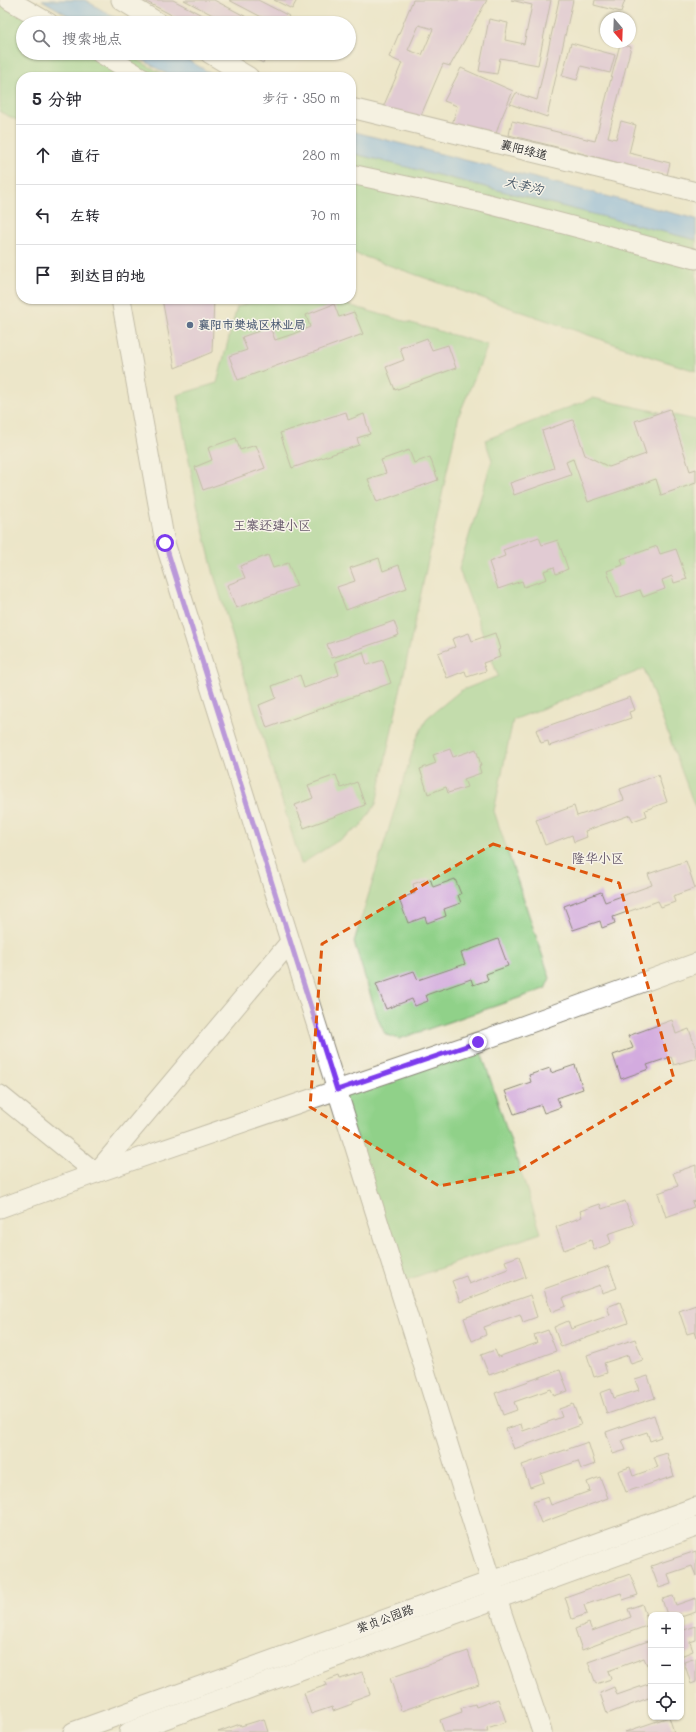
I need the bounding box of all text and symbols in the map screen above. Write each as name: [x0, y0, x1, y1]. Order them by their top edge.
north arrow: [600, 12, 636, 48]
search box: [16, 16, 356, 60]
icon: search: [30, 27, 52, 49]
text: 搜索地点: [62, 28, 122, 48]
text: 5 分钟: [32, 87, 82, 109]
text: 步行 · 350 m: [262, 89, 340, 106]
street label: 襄阳绿道: [499, 135, 549, 163]
icon: ahead: [32, 144, 54, 166]
text: 直行: [70, 145, 100, 165]
text: 280 m: [302, 146, 340, 163]
water label: 大李沟: [503, 172, 546, 198]
icon: left: [32, 204, 54, 226]
text: 左转: [70, 205, 100, 225]
text: 70 m: [310, 206, 340, 223]
icon: arrive: [32, 264, 54, 286]
text: 到达目的地: [70, 265, 145, 285]
place label: 襄阳市樊城区林业局: [198, 316, 306, 332]
marker: 襄阳市樊城区林业局: [185, 320, 195, 330]
district label: 王寨还建小区: [233, 516, 311, 533]
route start: [156, 534, 174, 552]
district label: 隆华小区: [572, 849, 624, 866]
route end: [469, 1033, 487, 1051]
street label: 紫贞公园路: [354, 1600, 416, 1636]
map controls: [648, 1612, 684, 1720]
button: +: [648, 1612, 684, 1648]
button: −: [648, 1648, 684, 1684]
button: locate: [648, 1684, 684, 1720]

